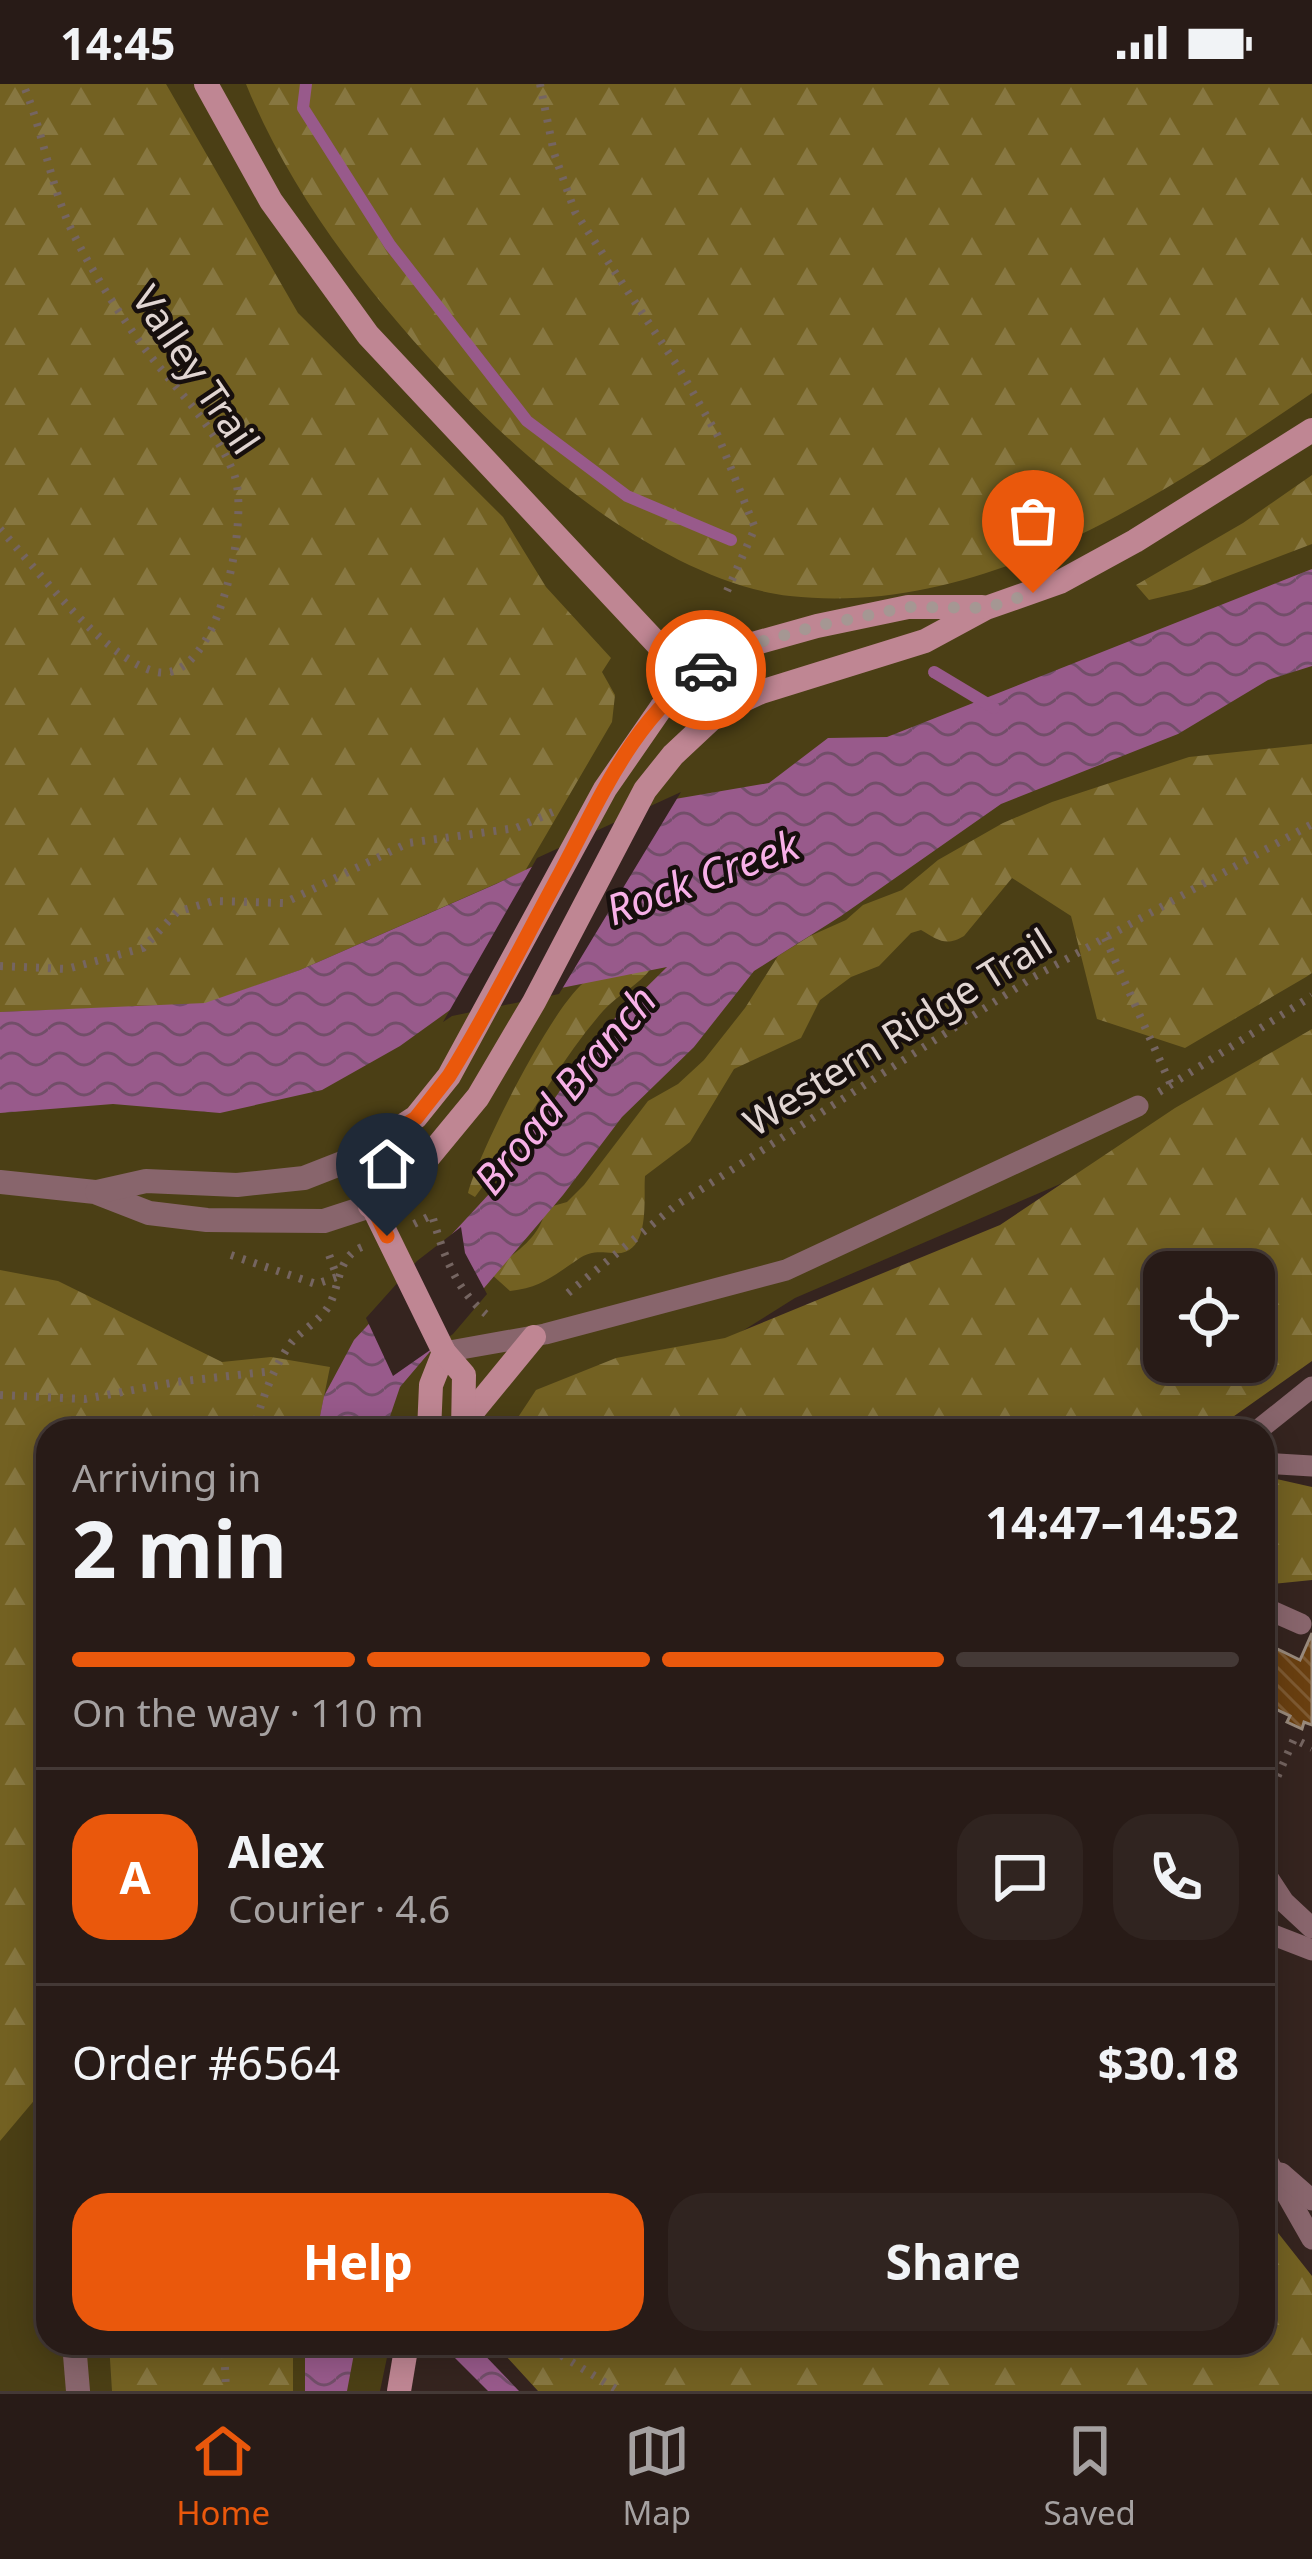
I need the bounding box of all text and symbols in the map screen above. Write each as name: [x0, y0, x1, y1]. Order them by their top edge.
text: 14:45: [60, 12, 176, 73]
street label: Valley Trail: [121, 274, 273, 464]
pin: [982, 470, 1084, 593]
icon: bag: [1000, 488, 1066, 554]
courier: [646, 610, 766, 730]
icon: car: [673, 637, 739, 703]
water label: Rock Creek: [597, 814, 809, 937]
street label: Western Ridge Trail: [733, 915, 1061, 1147]
water label: Broad Branch: [460, 972, 668, 1206]
pin: [336, 1113, 438, 1236]
icon: home: [354, 1131, 420, 1197]
map controls: [1143, 1251, 1275, 1383]
button: locate: [1143, 1251, 1275, 1383]
text: Arriving in: [72, 1450, 261, 1503]
text: 14:47–14:52: [985, 1491, 1239, 1552]
text: 2 min: [72, 1495, 287, 1601]
text: On the way · 110 m: [72, 1685, 424, 1738]
button: chat: [957, 1814, 1083, 1940]
button: phone: [1113, 1814, 1239, 1940]
text: Alex: [228, 1820, 325, 1881]
text: A: [119, 1846, 151, 1907]
text: Courier · 4.6: [228, 1881, 450, 1934]
text: Order #6564: [72, 2032, 340, 2093]
text: $30.18: [1098, 2032, 1239, 2093]
button: Help: [72, 2193, 644, 2331]
button: Share: [668, 2193, 1239, 2331]
tab: Home: [176, 2418, 270, 2535]
tab: Map: [622, 2418, 691, 2535]
tab: Saved: [1044, 2418, 1136, 2535]

